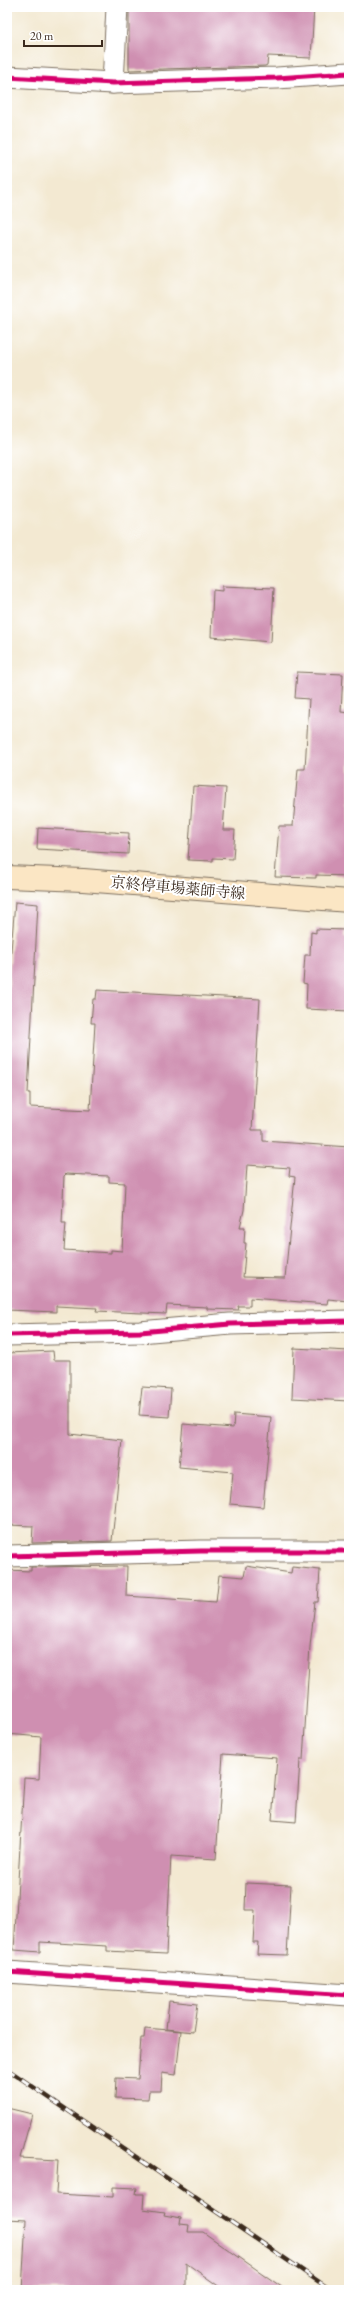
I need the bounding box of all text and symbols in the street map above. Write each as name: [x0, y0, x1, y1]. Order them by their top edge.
scale bar: [24, 22, 102, 48]
text: 20 m: [30, 28, 54, 44]
street label: 京終停車場薬師寺線: [110, 872, 246, 903]

